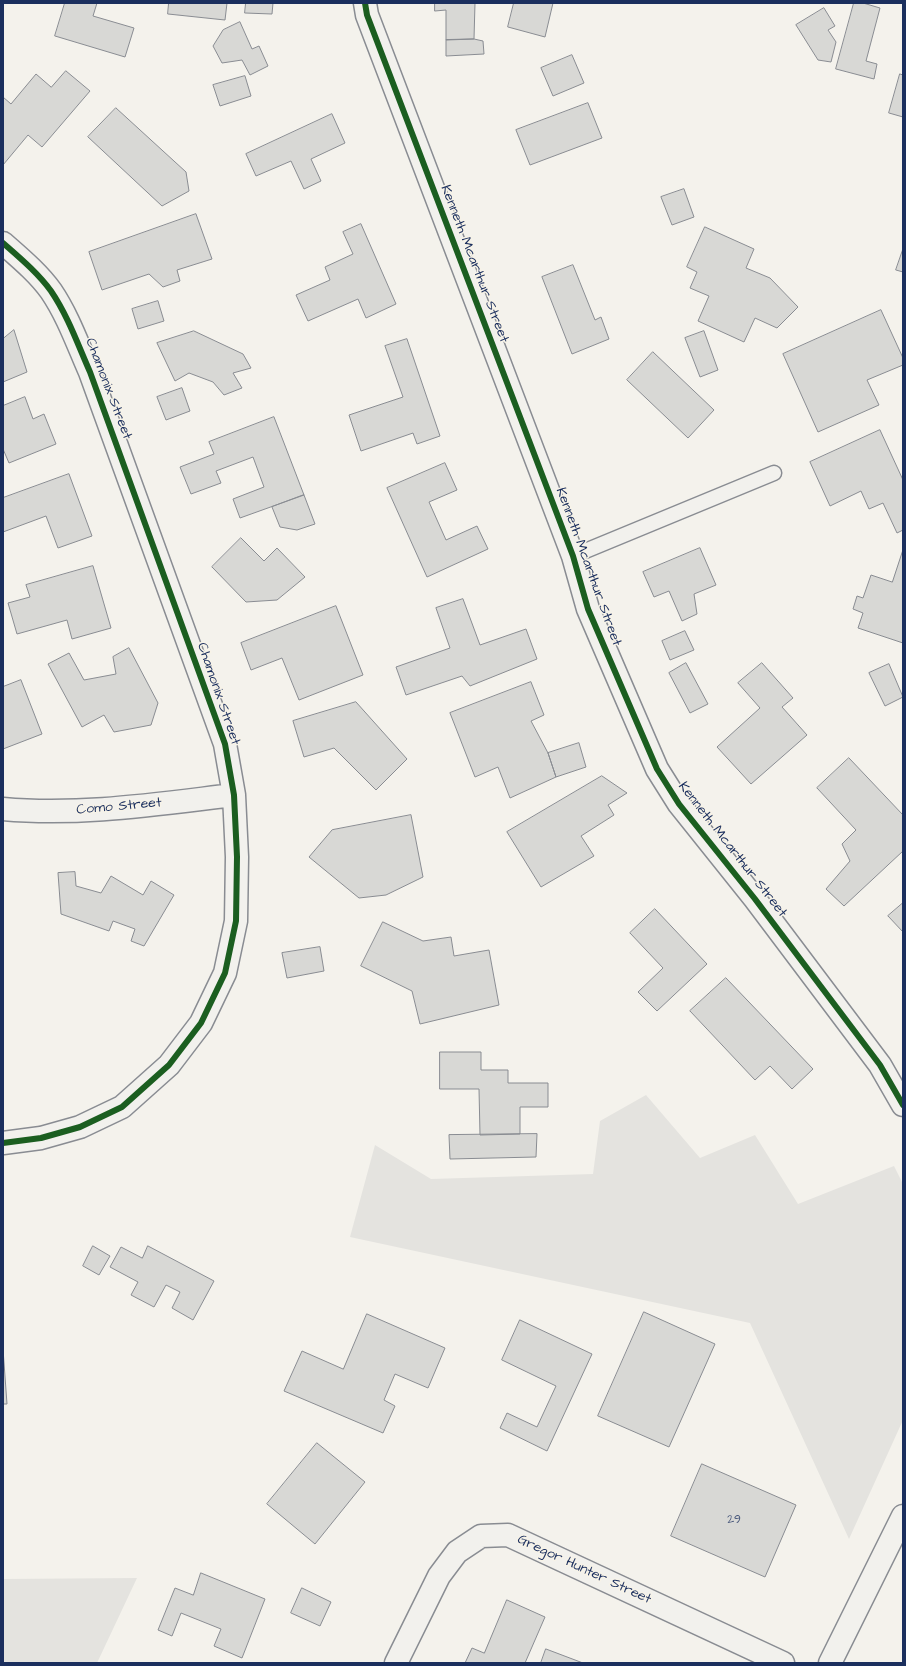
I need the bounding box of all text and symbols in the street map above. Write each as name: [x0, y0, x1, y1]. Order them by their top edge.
street label: Kenneth Mcarthur Street: [436, 183, 512, 345]
street label: Chamonix Street: [81, 336, 135, 442]
street label: Kenneth Mcarthur Street: [551, 486, 625, 648]
street label: Chamonix Street: [193, 641, 243, 747]
street label: Kenneth Mcarthur Street: [674, 779, 790, 921]
street label: Como Street: [76, 795, 162, 819]
house number: 29: [727, 1513, 741, 1527]
street label: Gregor Hunter Street: [514, 1532, 654, 1608]

